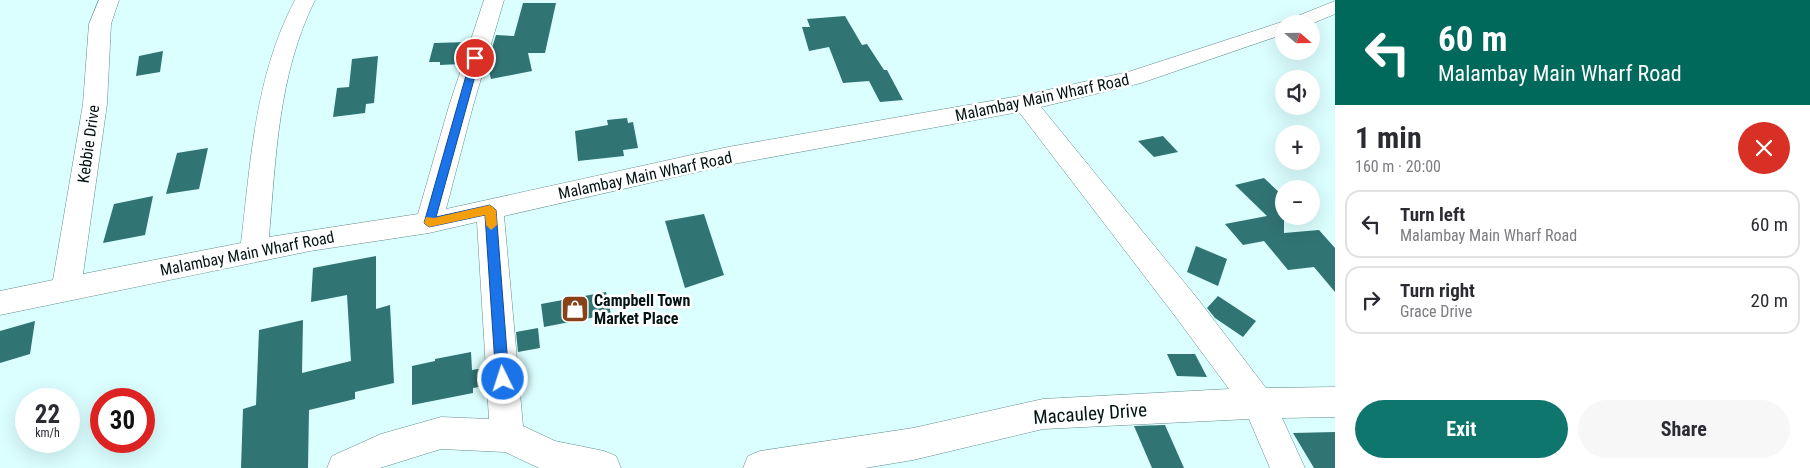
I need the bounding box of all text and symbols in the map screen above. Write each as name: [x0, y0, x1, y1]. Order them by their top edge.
north arrow: [1275, 15, 1320, 60]
map controls: [1275, 15, 1320, 225]
text: 60 m: [1438, 19, 1507, 60]
icon: left: [1355, 20, 1420, 85]
pin: [454, 37, 496, 79]
icon: arrive: [461, 44, 489, 72]
text: Malambay Main Wharf Road: [1438, 61, 1682, 86]
street label: Malambay Main Wharf Road: [953, 70, 1131, 125]
button: sound: [1275, 70, 1320, 115]
street label: Kebbie Drive: [74, 104, 103, 184]
text: 1 min: [1355, 120, 1422, 155]
button: close: [1738, 122, 1790, 174]
button: +: [1275, 125, 1320, 170]
street label: Malambay Main Wharf Road: [556, 148, 734, 203]
text: 160 m · 20:00: [1355, 157, 1441, 176]
button: −: [1275, 180, 1320, 225]
text: Turn left: [1400, 203, 1465, 226]
icon: left: [1357, 210, 1385, 238]
text: 60 m: [1751, 213, 1788, 236]
text: Malambay Main Wharf Road: [1400, 226, 1577, 245]
street label: Malambay Main Wharf Road: [158, 227, 336, 280]
text: Turn right: [1400, 279, 1475, 302]
icon: right: [1357, 286, 1385, 314]
text: 20 m: [1751, 289, 1788, 312]
place label: Campbell Town Market Place: [594, 291, 690, 328]
shop icon: Campbell Town Market Place: [560, 294, 590, 324]
text: Grace Drive: [1400, 302, 1472, 321]
position arrow: [476, 352, 528, 404]
speed limit sign: 30: [90, 388, 155, 453]
street label: Macauley Drive: [1032, 398, 1148, 429]
text: 22: [35, 400, 60, 429]
button: Exit: [1355, 400, 1568, 458]
button: Share: [1578, 400, 1790, 458]
text: km/h: [35, 426, 60, 440]

